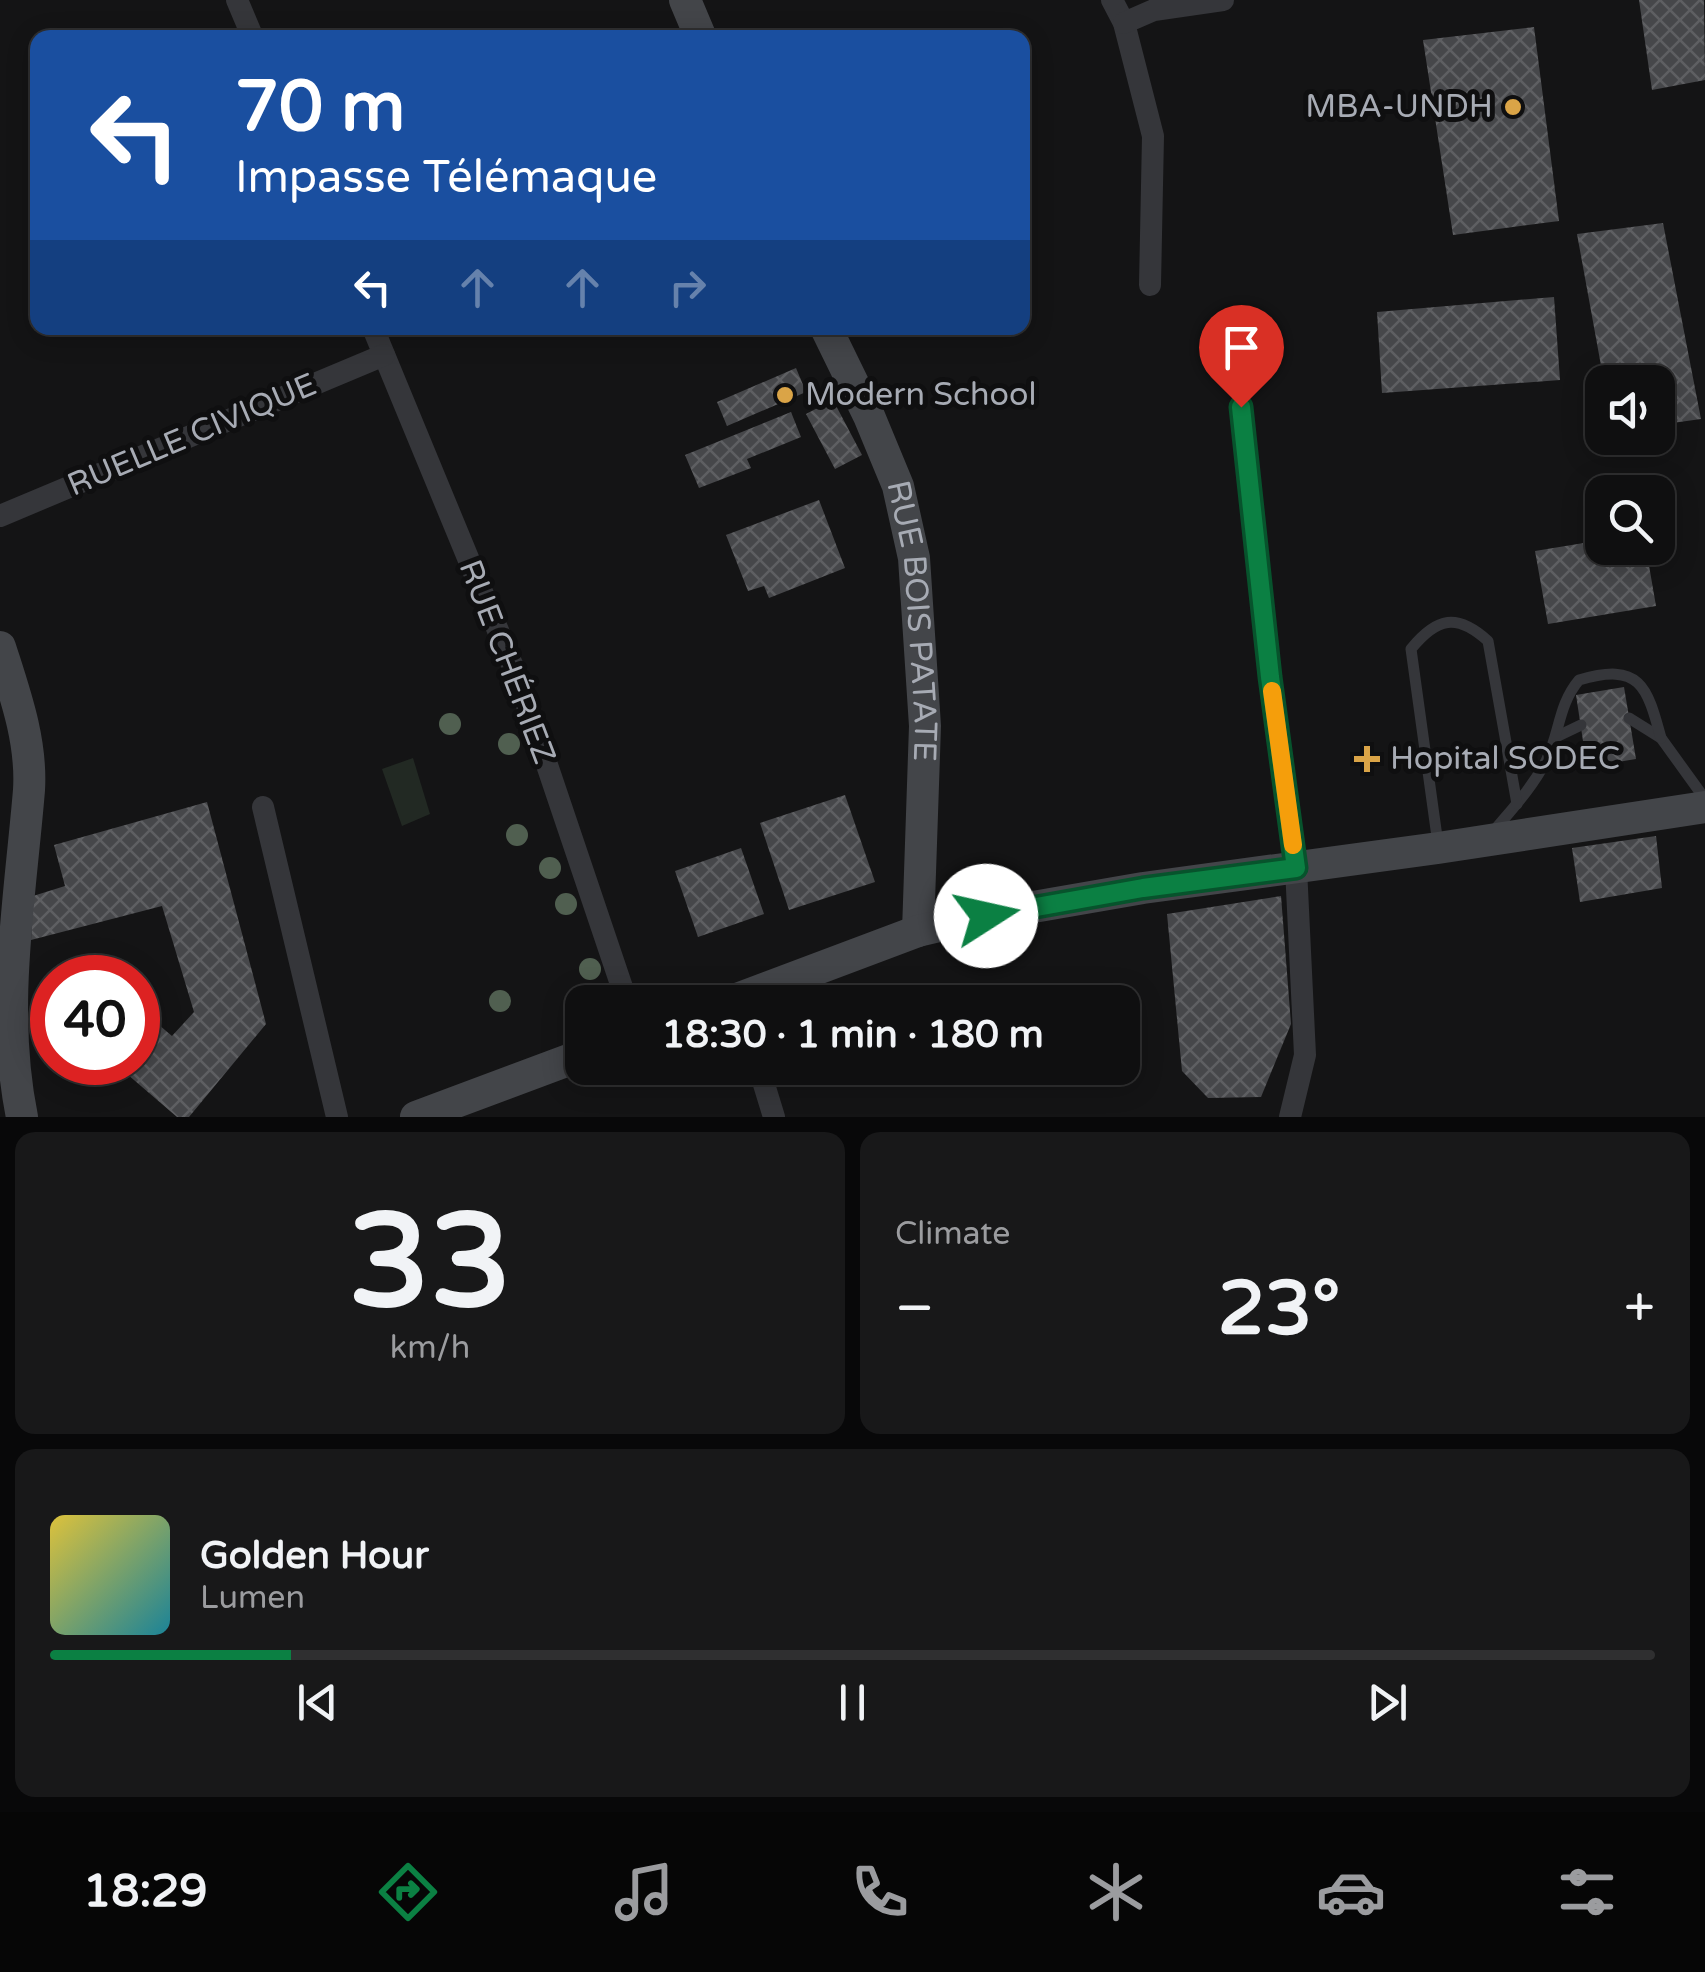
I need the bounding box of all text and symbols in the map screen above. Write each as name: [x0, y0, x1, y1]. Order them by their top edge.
text: 70 m: [235, 66, 405, 150]
icon: left: [70, 70, 200, 200]
place label: MBA-UNDH: [1305, 88, 1493, 126]
marker: MBA-UNDH: [1502, 96, 1524, 118]
text: Impasse Télémaque: [235, 151, 657, 205]
icon: left: [345, 260, 400, 315]
icon: ahead: [450, 260, 505, 315]
icon: ahead: [555, 260, 610, 315]
icon: right: [660, 260, 715, 315]
pin: [1199, 305, 1284, 408]
icon: arrive: [1214, 320, 1269, 375]
street label: RUELLE CIVIQUE: [62, 365, 322, 505]
map controls: [1585, 365, 1675, 565]
button: sound: [1585, 365, 1675, 455]
place label: Modern School: [805, 376, 1036, 414]
marker: Modern School: [774, 384, 796, 406]
button: search: [1585, 475, 1675, 565]
street label: RUE BOIS PATATE: [878, 477, 944, 762]
street label: RUE CHÉRIEZ: [451, 555, 563, 769]
place label: Hopital SODEC: [1390, 740, 1620, 778]
marker: Hopital SODEC: [1354, 746, 1380, 772]
position arrow: [934, 864, 1038, 968]
speed limit sign: 40: [30, 955, 160, 1085]
text: 18:30 · 1 min · 180 m: [661, 1012, 1044, 1058]
text: 33: [348, 1186, 512, 1342]
text: Climate: [895, 1215, 1010, 1253]
text: 23°: [1218, 1264, 1340, 1354]
text: −: [895, 1276, 934, 1342]
text: +: [1624, 1276, 1655, 1342]
text: km/h: [390, 1329, 470, 1367]
text: Golden Hour: [200, 1533, 429, 1579]
text: Lumen: [200, 1579, 305, 1617]
icon: previous: [290, 1675, 345, 1730]
icon: pause: [825, 1675, 880, 1730]
icon: next: [1360, 1675, 1415, 1730]
icon: directions: [373, 1857, 443, 1927]
icon: music: [609, 1857, 679, 1927]
icon: phone: [845, 1857, 915, 1927]
icon: climate: [1081, 1857, 1151, 1927]
icon: car: [1316, 1857, 1386, 1927]
icon: filters: [1552, 1857, 1622, 1927]
text: 18:29: [83, 1865, 208, 1919]

